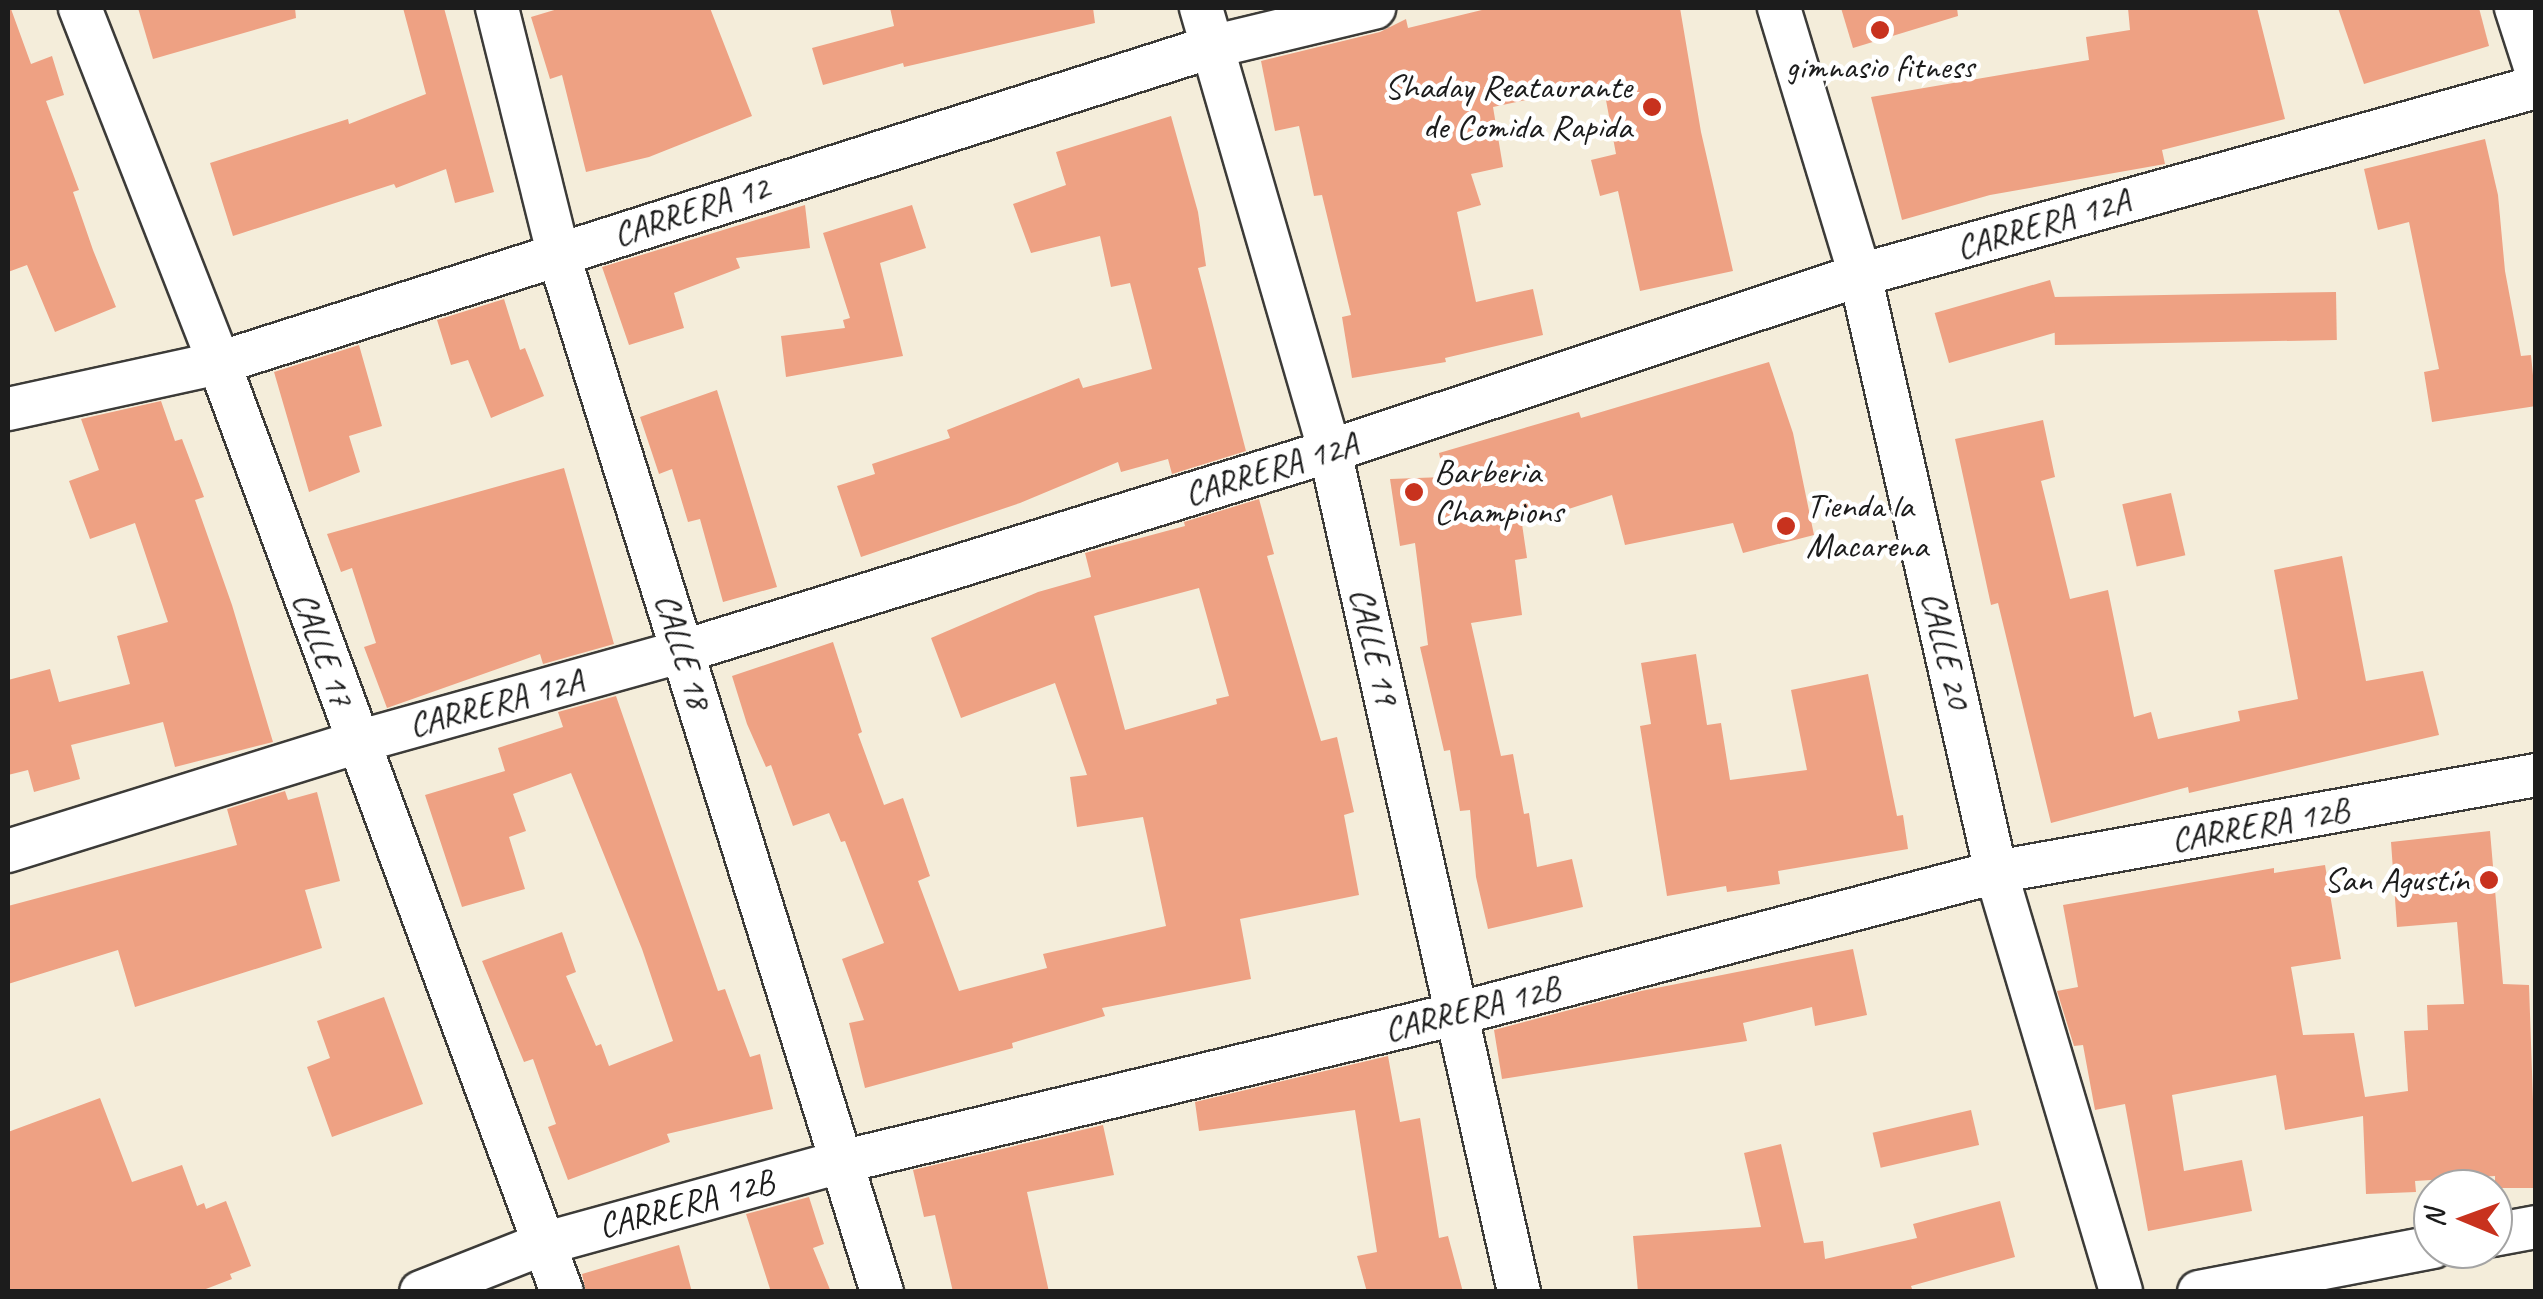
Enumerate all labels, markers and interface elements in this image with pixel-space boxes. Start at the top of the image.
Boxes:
marker: gimnasio fitness [1869,19,1891,41]
place label: gimnasio fitness [1786,46,1974,88]
place label: Shaday Reataurante de Comida Rapida [1386,66,1632,148]
marker: Shaday Reataurante de Comida Rapida [1641,96,1663,118]
street label: CARRERA 12 [608,166,774,256]
street label: CARRERA 12A [1951,179,2135,269]
street label: CARRERA 12A [1179,423,1363,515]
place label: Barberia Champions [1434,451,1563,533]
marker: Barberia Champions [1403,481,1425,503]
place label: Tienda la Macarena [1806,485,1928,567]
marker: Tienda la Macarena [1775,515,1797,537]
street label: CALLE 19 [1340,584,1408,708]
street label: CALLE 17 [283,586,363,712]
street label: CALLE 18 [646,588,720,714]
street label: CALLE 20 [1912,588,1980,712]
street label: CARRERA 12A [404,660,588,746]
street label: CARRERA 12B [2168,789,2352,861]
place label: San Agustín [2324,859,2469,901]
marker: San Agustín [2478,869,2500,891]
street label: CARRERA 12B [1380,967,1564,1051]
street label: CARRERA 12B [594,1160,778,1248]
north arrow [2413,1169,2513,1269]
text: N [2417,1210,2452,1227]

